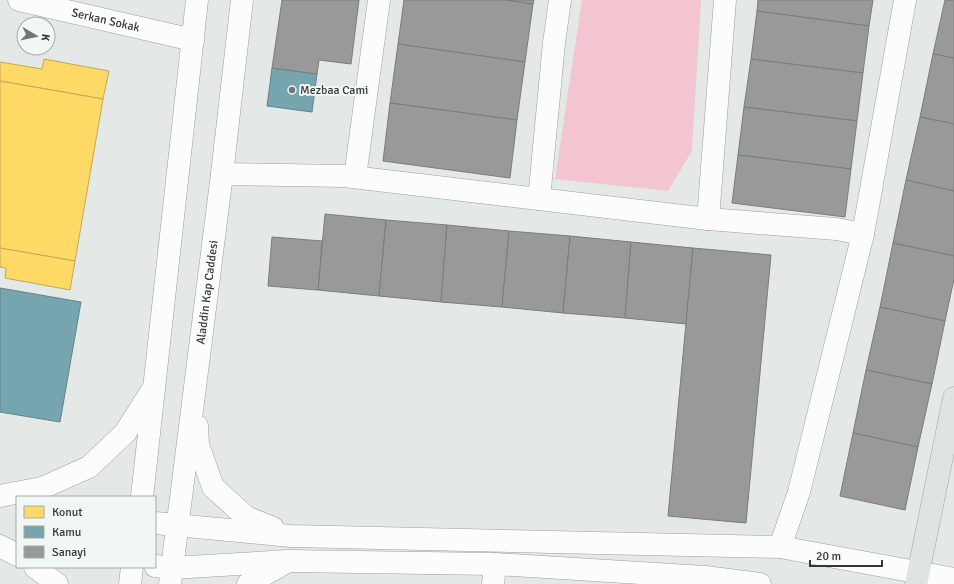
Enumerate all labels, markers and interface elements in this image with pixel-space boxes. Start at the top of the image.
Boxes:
street label: Serkan Sokak [70,5,141,35]
north arrow [16,16,56,56]
text: K [38,33,52,42]
place label: Mezbaa Cami [300,83,368,98]
marker: Mezbaa Cami [287,85,297,95]
street label: Aladdin Kap Caddesi [193,239,221,345]
legend [16,496,156,568]
text: Konut [52,505,83,520]
text: Kamu [52,525,81,540]
scale bar [810,542,882,568]
text: Sanayi [52,545,86,560]
text: 20 m [816,549,841,564]

